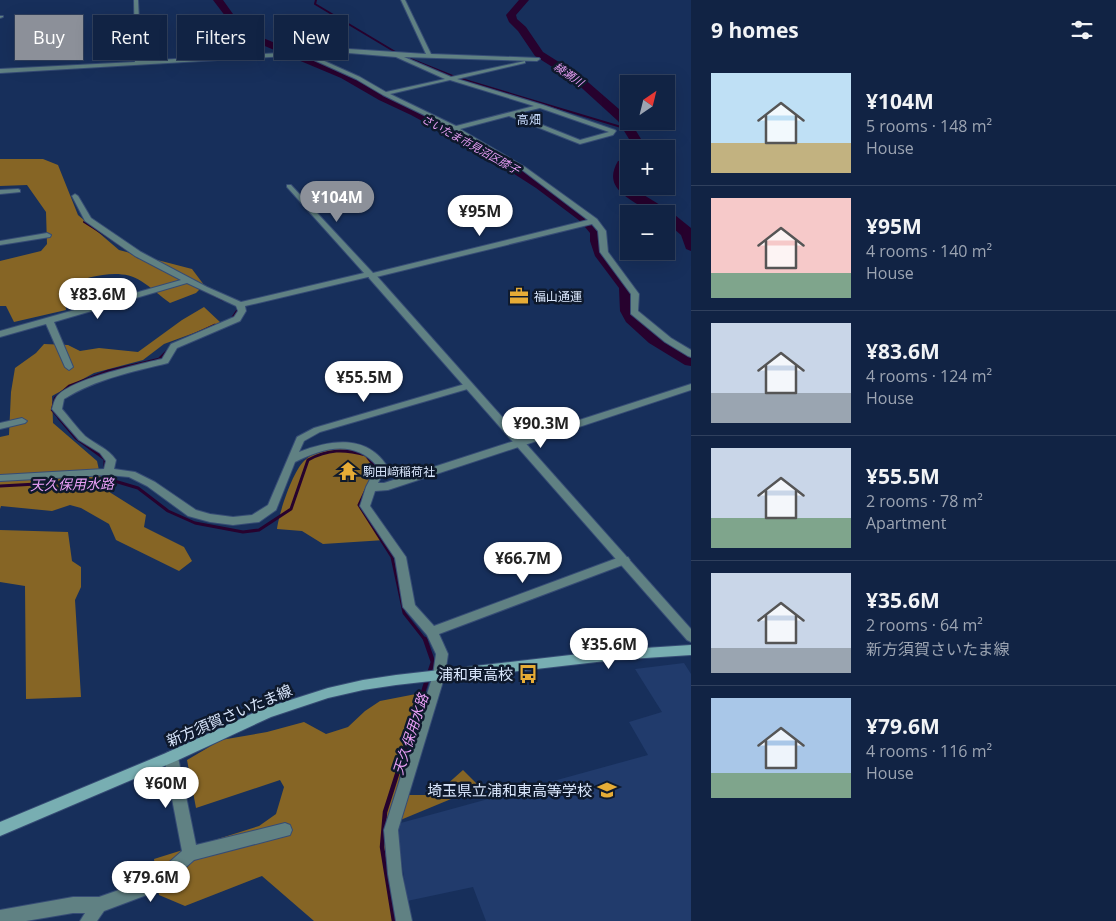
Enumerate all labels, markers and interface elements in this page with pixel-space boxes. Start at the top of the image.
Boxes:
chip: Buy [15,15,83,60]
chip: Rent [93,15,167,60]
chip: Filters [177,15,264,60]
chip: New [274,15,348,60]
text: 9 homes [711,16,799,44]
icon: filters [1068,16,1096,44]
water label: 綾瀬川 [551,58,588,90]
north arrow [620,75,675,130]
map controls [620,75,675,260]
text: ¥104M [866,87,934,115]
icon: home [751,93,811,153]
water label: さいたま市見沼区膝子 [419,111,523,178]
district label: 高畑 [517,111,541,128]
text: 5 rooms · 148 m² [866,115,992,137]
text: House [866,137,914,159]
button: + [620,140,675,195]
pin: ¥104M [302,180,372,223]
text: ¥104M [311,186,363,208]
pin: ¥95M [450,194,510,237]
text: ¥95M [459,200,501,222]
button: − [620,205,675,260]
text: ¥95M [866,212,922,240]
icon: home [751,218,811,278]
text: 4 rooms · 140 m² [866,240,992,262]
text: House [866,262,914,284]
pin: ¥83.6M [57,278,139,320]
text: ¥83.6M [70,283,126,305]
office icon: 福山通運 [508,285,530,307]
place label: 福山通運 [534,288,582,305]
text: ¥83.6M [866,337,940,365]
icon: home [751,343,811,403]
pin: ¥55.5M [323,360,405,403]
text: 4 rooms · 124 m² [866,365,992,387]
text: ¥55.5M [336,366,392,388]
text: House [866,387,914,409]
pin: ¥90.3M [500,406,582,449]
text: ¥90.3M [513,412,569,434]
temple icon: 駒田﨑稲荷社 [337,460,359,482]
text: ¥55.5M [866,462,940,490]
place label: 駒田﨑稲荷社 [363,463,435,480]
icon: home [751,468,811,528]
water label: 天久保用水路 [30,474,115,494]
text: 2 rooms · 78 m² [866,490,983,512]
text: Apartment [866,512,946,534]
pin: ¥66.7M [482,542,564,584]
text: ¥66.7M [495,547,551,569]
text: ¥35.6M [866,586,940,614]
icon: home [751,593,811,653]
text: 2 rooms · 64 m² [866,614,983,636]
pin: ¥35.6M [568,628,650,670]
text: ¥35.6M [581,633,637,655]
text: 新方須賀さいたま線 [866,638,1010,660]
bus stop icon: 浦和東高校 [517,663,539,685]
place label: 浦和東高校 [438,664,513,684]
street label: 新方須賀さいたま線 [163,680,295,750]
water label: 天久保用水路 [388,690,432,777]
text: ¥79.6M [866,712,940,740]
icon: home [751,718,811,778]
text: 4 rooms · 116 m² [866,740,992,762]
text: House [866,762,914,784]
pin: ¥60M [136,766,196,809]
text: ¥60M [145,772,187,794]
school or university icon: 埼玉県立浦和東高等学校 [596,779,618,801]
place label: 埼玉県立浦和東高等学校 [427,780,592,800]
pin: ¥79.6M [110,860,192,903]
text: ¥79.6M [123,866,179,888]

